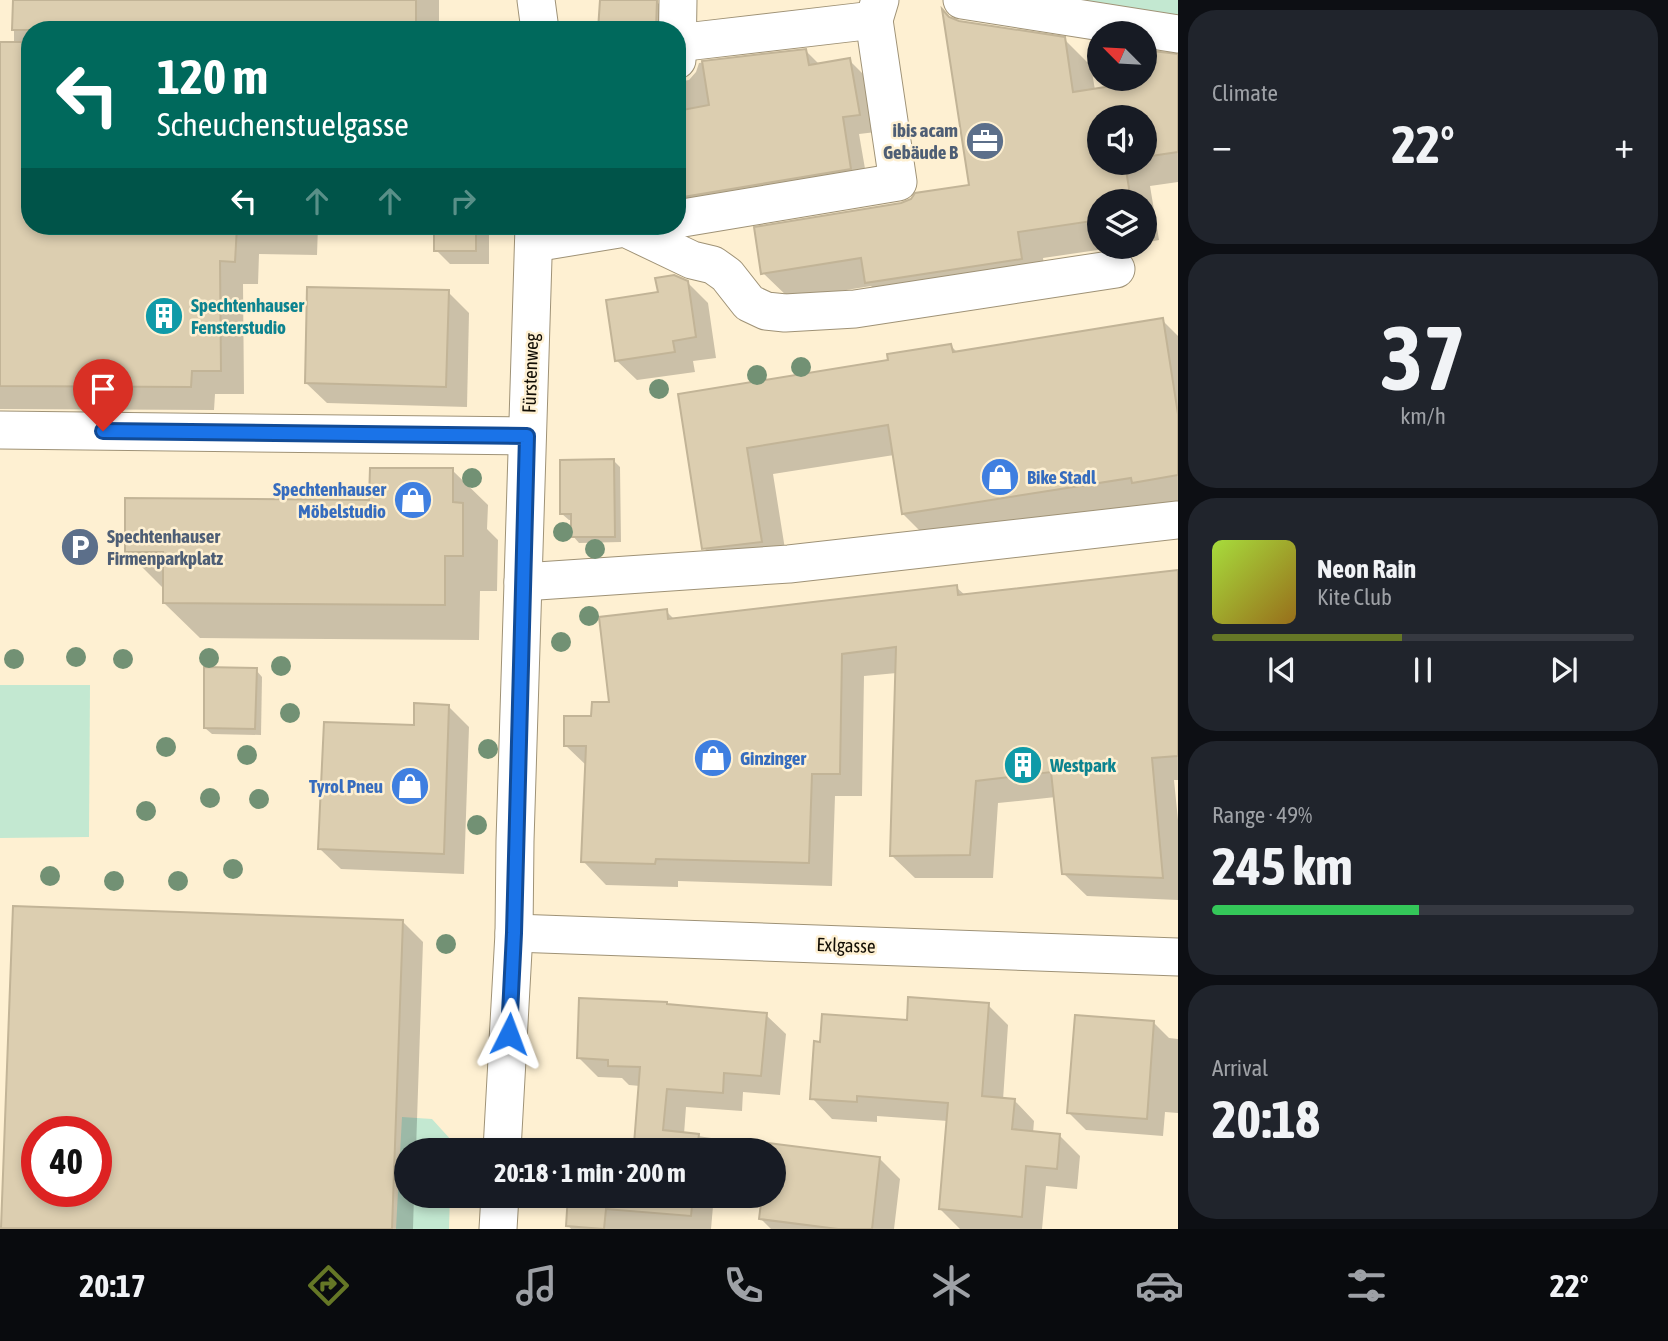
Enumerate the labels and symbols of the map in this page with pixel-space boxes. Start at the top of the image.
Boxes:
north arrow [1087,21,1157,91]
place label: ibis acam Gebäude B [883,119,958,163]
office icon: ibis acam Gebäude B [964,120,1006,162]
place label: Spechtenhauser Fensterstudio [191,294,304,338]
building icon: Spechtenhauser Fensterstudio [143,295,185,337]
street label: Fürstenweg [518,332,542,413]
pin [73,359,133,431]
shop icon: Bike Stadl [979,456,1021,498]
place label: Bike Stadl [1027,466,1097,488]
place label: Spechtenhauser Möbelstudio [273,478,386,522]
shop icon: Spechtenhauser Möbelstudio [392,479,434,521]
place label: Spechtenhauser Firmenparkplatz [107,525,223,569]
parking icon: Spechtenhauser Firmenparkplatz [59,526,101,568]
shop icon: Ginzinger [692,737,734,779]
building icon: Westpark [1002,744,1044,786]
place label: Ginzinger [740,747,806,769]
place label: Westpark [1049,754,1116,776]
shop icon: Tyrol Pneu [389,765,431,807]
place label: Tyrol Pneu [309,775,383,797]
street label: Exlgasse [816,933,876,957]
position arrow [472,997,546,1071]
speed limit sign: 40 [21,1116,112,1207]

